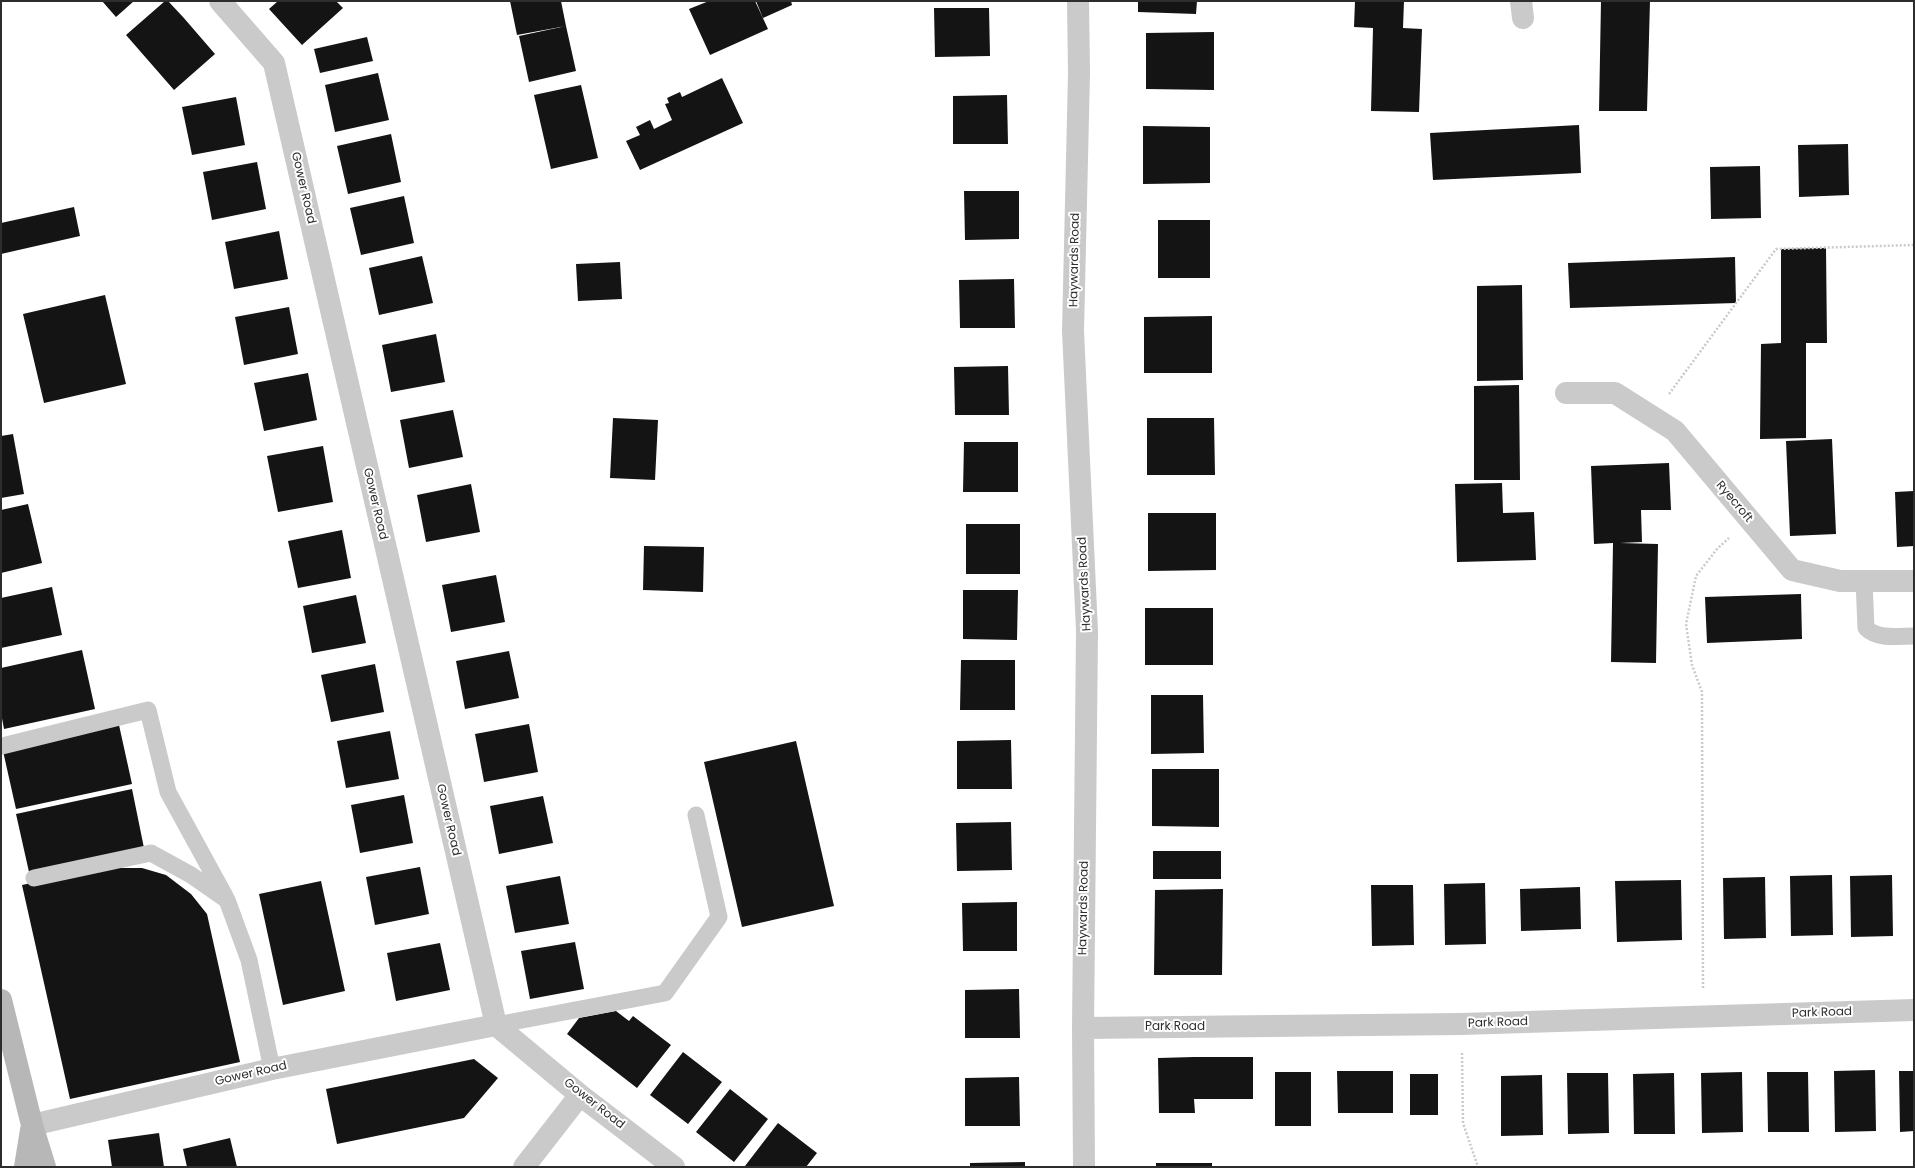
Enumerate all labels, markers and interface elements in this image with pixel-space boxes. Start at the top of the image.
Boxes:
street label: Gower Road [288,151,318,225]
street label: Haywards Road [1067,213,1083,307]
street label: Gower Road [360,467,390,541]
street label: Ryecroft [1713,479,1755,525]
street label: Haywards Road [1075,536,1095,632]
street label: Gower Road [433,783,463,857]
street label: Haywards Road [1076,861,1092,955]
street label: Park Road [1792,1005,1852,1021]
street label: Park Road [1468,1015,1528,1031]
street label: Park Road [1145,1020,1205,1034]
street label: Gower Road [214,1059,288,1089]
street label: Gower Road [561,1076,627,1132]

